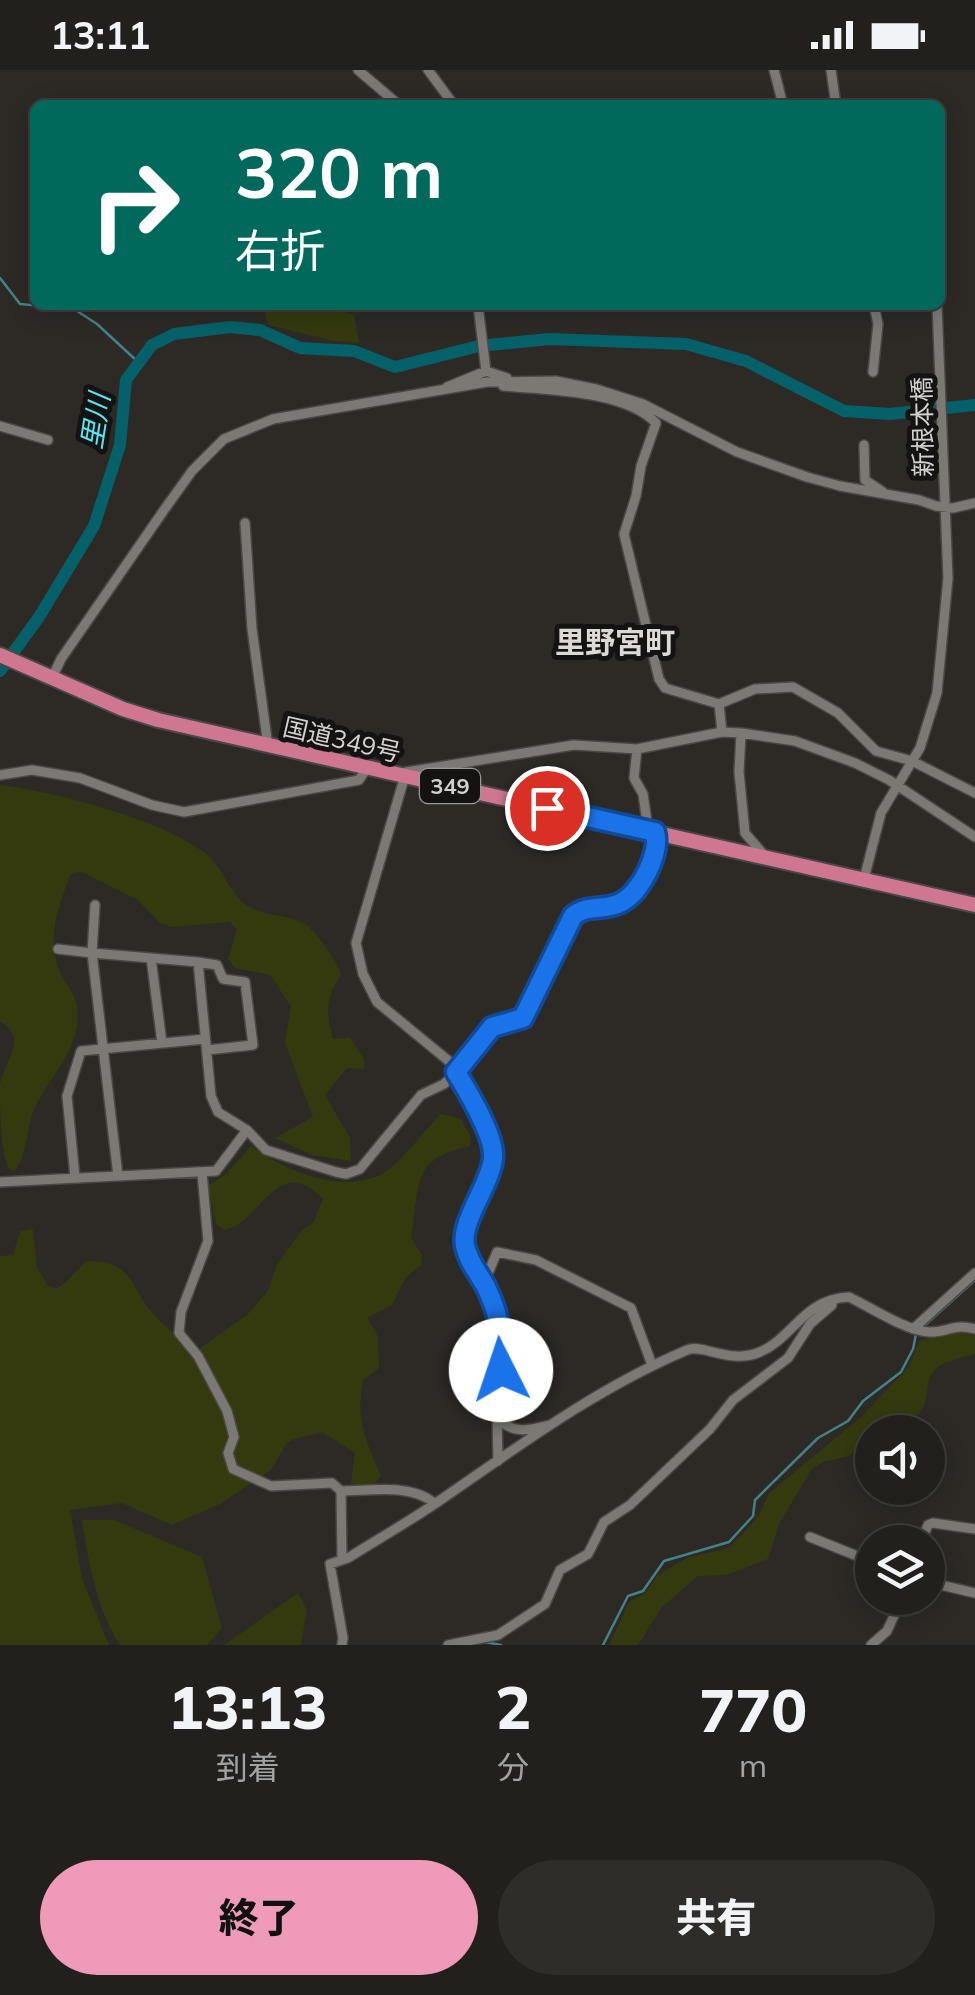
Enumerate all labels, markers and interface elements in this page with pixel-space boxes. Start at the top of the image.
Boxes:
text: 13:11 [50,11,151,59]
text: 320 m [235,128,443,216]
icon: right [70,140,200,270]
text: 右折 [235,222,325,278]
street label: 新根本橋 [906,377,938,477]
water label: 里川 [73,388,117,451]
district label: 里野宮町 [555,623,675,661]
street label: 国道349号 [280,710,404,768]
pin [505,766,590,851]
road number: 349 [420,769,480,803]
icon: arrive [520,781,575,836]
position arrow [449,1318,553,1422]
map controls [855,1415,945,1615]
button: sound [855,1415,945,1505]
button: layers [855,1525,945,1615]
text: 13:13 [168,1669,327,1744]
text: 2 [495,1669,531,1744]
text: 770 [699,1672,807,1747]
text: m [739,1745,767,1785]
text: 到着 [216,1747,280,1787]
text: 分 [497,1747,529,1787]
button: 終了 [40,1860,478,1975]
button: 共有 [498,1860,935,1975]

